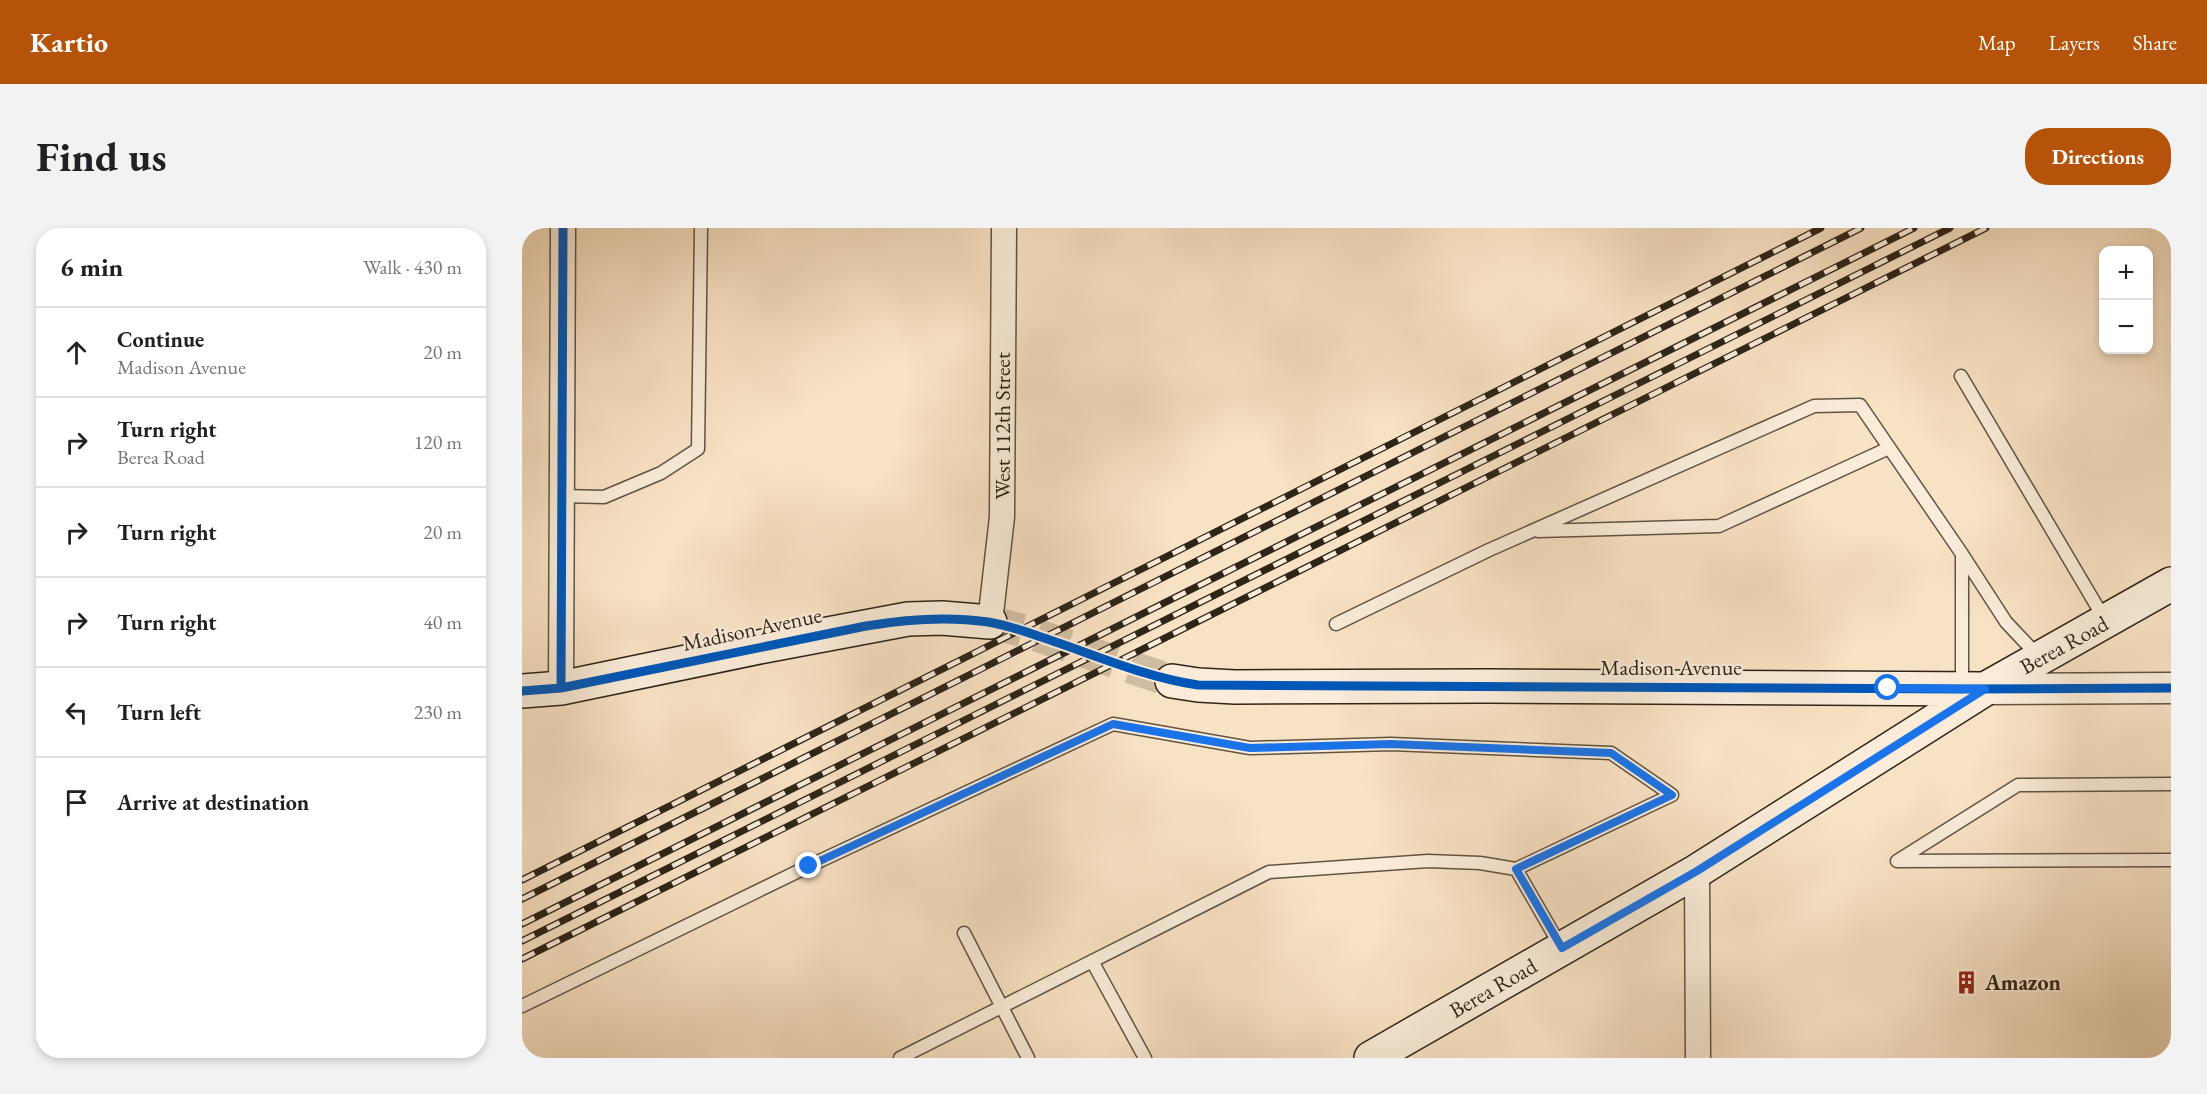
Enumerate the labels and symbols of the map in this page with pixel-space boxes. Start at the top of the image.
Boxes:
street label: West 112th Street [988,352,1017,500]
street label: Madison Avenue [680,600,825,658]
street label: Berea Road [2015,608,2114,681]
street label: Madison Avenue [1600,653,1742,682]
route start [1874,674,1900,700]
route end [795,852,821,878]
street label: Berea Road [1444,951,1543,1025]
place label: Amazon [1984,968,2061,997]
building icon: Amazon [1954,969,1980,995]

